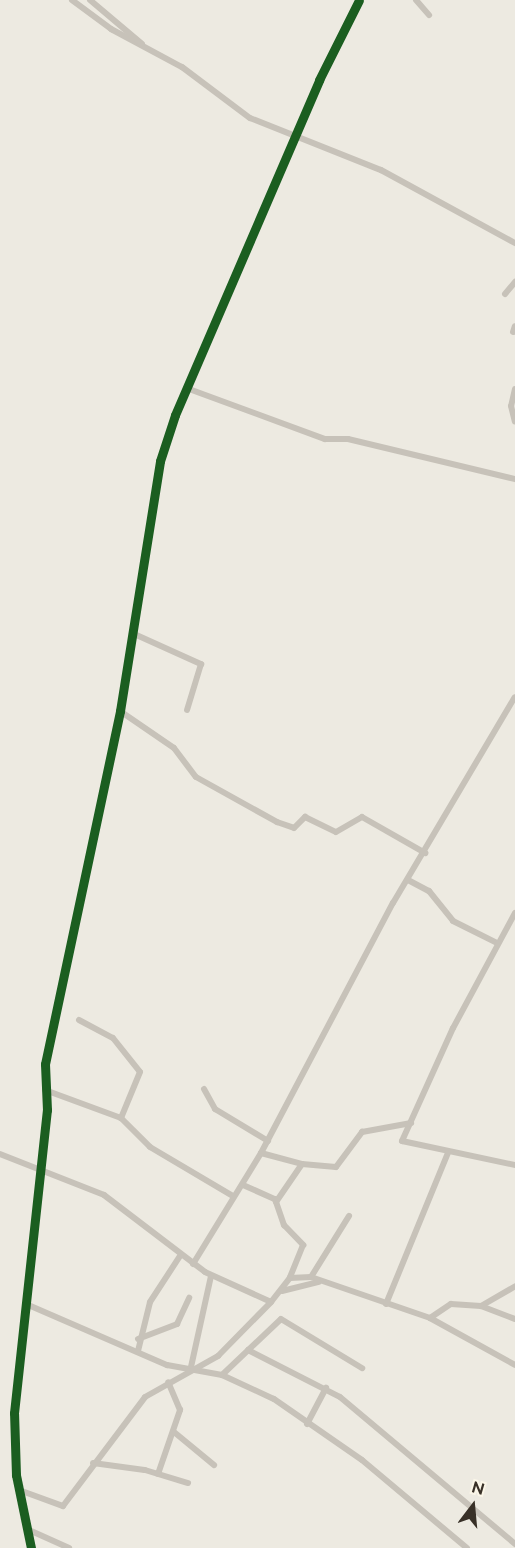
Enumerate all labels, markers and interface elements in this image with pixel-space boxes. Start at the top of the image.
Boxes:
north arrow [443,1476,503,1536]
text: N [470,1477,487,1499]

